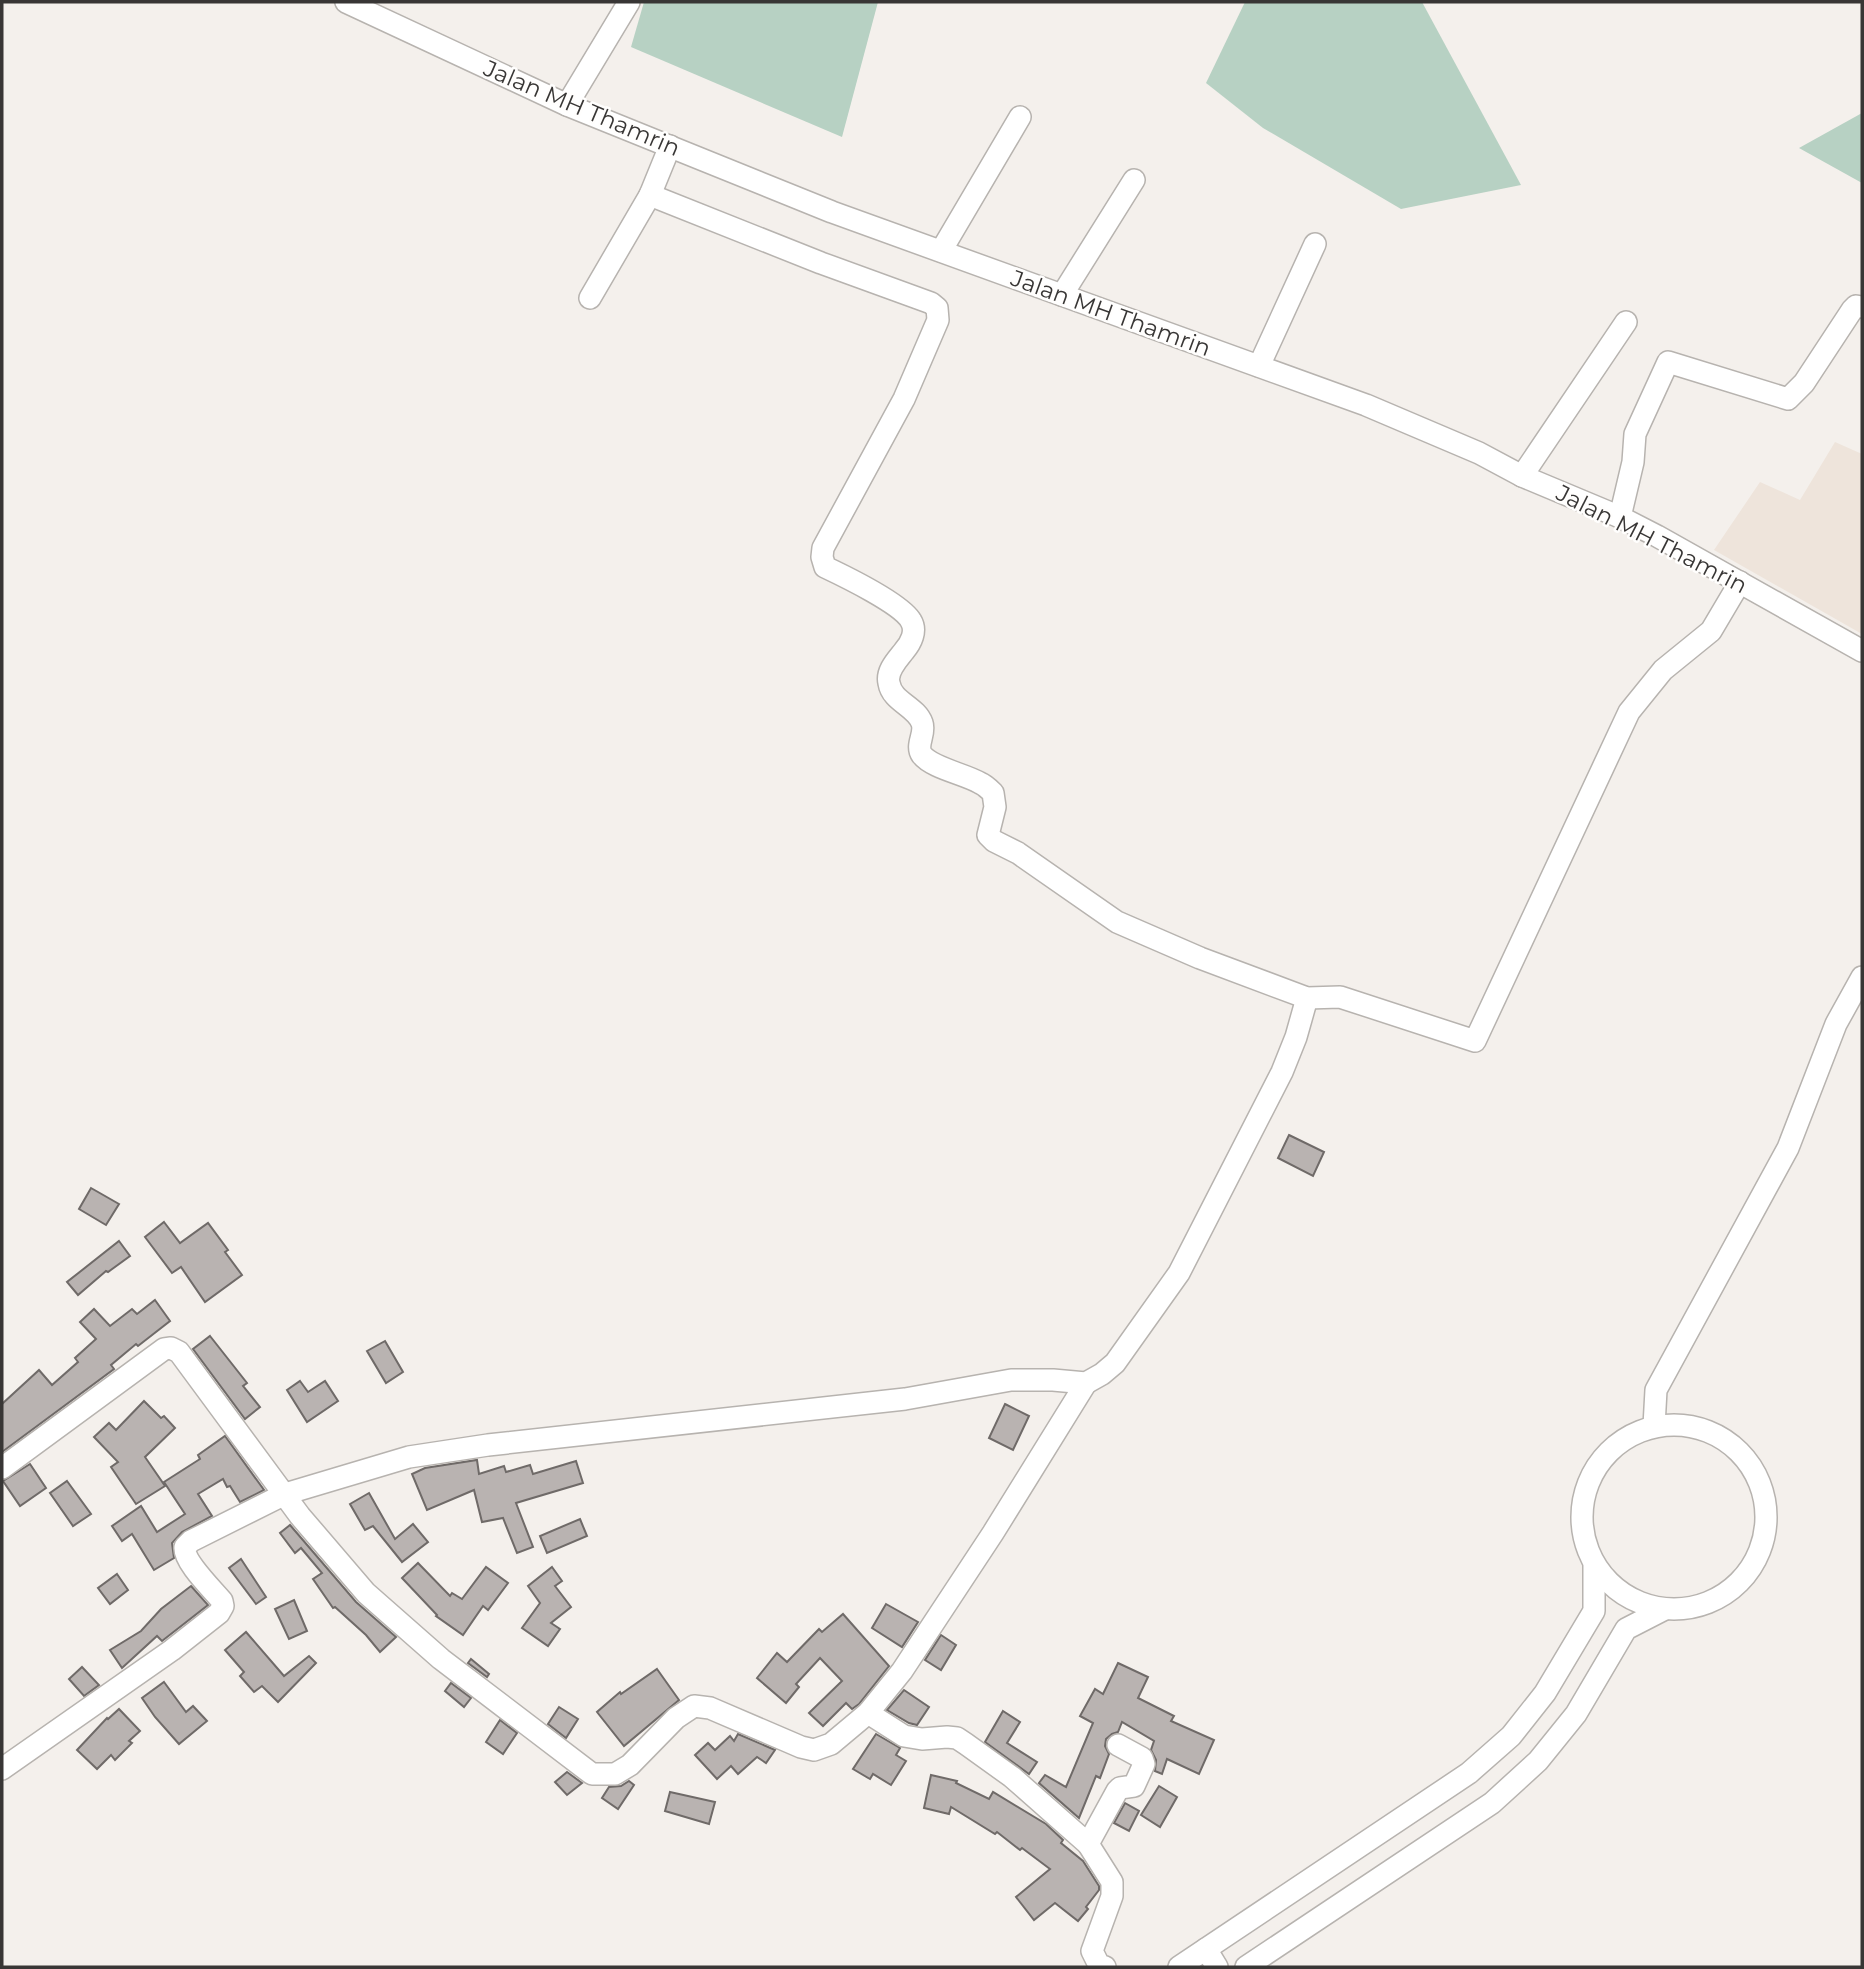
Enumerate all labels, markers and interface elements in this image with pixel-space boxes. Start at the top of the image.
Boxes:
street label: Jalan MH Thamrin [479,54,684,162]
street label: Jalan MH Thamrin [1006,263,1215,362]
street label: Jalan MH Thamrin [1551,478,1752,599]

